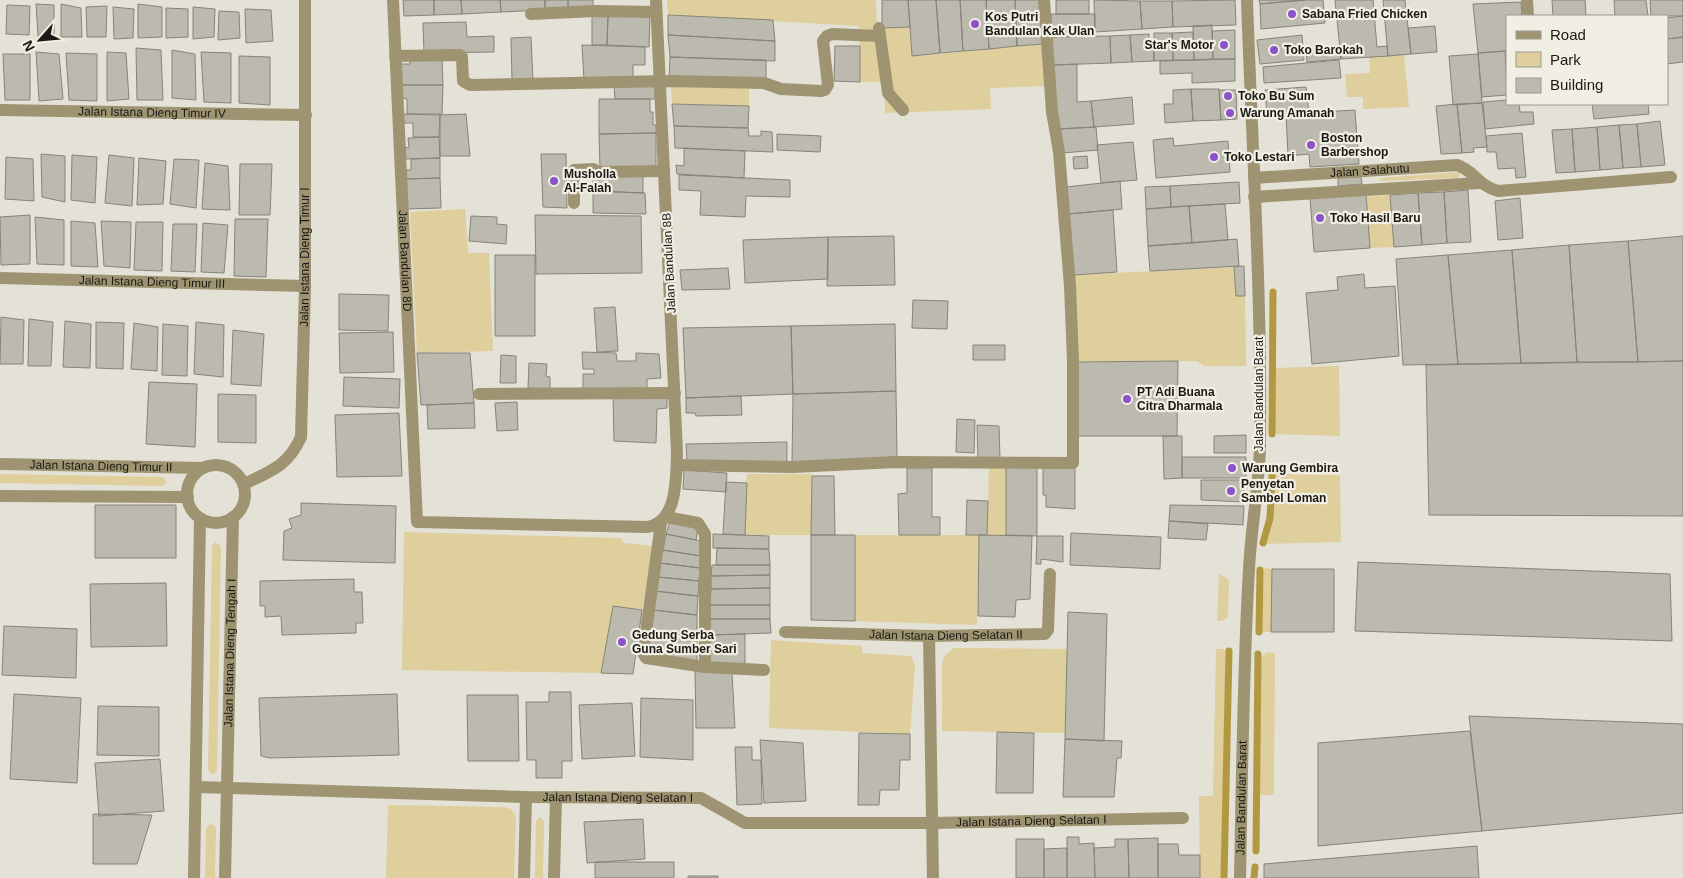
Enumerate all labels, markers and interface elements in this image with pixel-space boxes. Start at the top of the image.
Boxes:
place label: Sabana Fried Chicken [1302,7,1427,21]
marker: Sabana Fried Chicken [1286,8,1298,20]
place label: Kos Putri Bandulan Kak Ulan [985,10,1094,38]
north arrow [15,15,65,65]
legend [1506,15,1668,105]
marker: Kos Putri Bandulan Kak Ulan [969,18,981,30]
text: Road [1550,26,1586,43]
text: N [19,38,38,54]
place label: Star's Motor [1144,38,1214,52]
marker: Star's Motor [1218,39,1230,51]
place label: Toko Barokah [1284,43,1363,57]
marker: Toko Barokah [1268,44,1280,56]
text: Park [1550,51,1581,68]
text: Building [1550,76,1603,93]
place label: Toko Bu Sum [1238,89,1314,103]
marker: Toko Bu Sum [1222,90,1234,102]
street label: Jalan Istana Dieng Timur IV [78,104,226,121]
place label: Warung Amanah [1240,106,1334,120]
marker: Warung Amanah [1224,107,1236,119]
place label: Boston Barbershop [1321,131,1388,159]
marker: Boston Barbershop [1305,139,1317,151]
place label: Toko Lestari [1224,150,1294,164]
marker: Toko Lestari [1208,151,1220,163]
street label: Jalan Salahutu [1330,161,1410,180]
place label: Musholla Al-Falah [564,167,616,195]
marker: Musholla Al-Falah [548,175,560,187]
street label: Jalan Istana Dieng Timur I [297,187,312,327]
street label: Jalan Bandulan 8D [396,210,414,312]
place label: Toko Hasil Baru [1330,211,1420,225]
street label: Jalan Bandulan 8B [659,212,679,314]
marker: Toko Hasil Baru [1314,212,1326,224]
street label: Jalan Istana Dieng Timur III [79,273,225,291]
street label: Jalan Bandulan Barat [1252,336,1266,451]
place label: PT Adi Buana Citra Dharmala [1137,385,1223,413]
marker: PT Adi Buana Citra Dharmala [1121,393,1133,405]
street label: Jalan Istana Dieng Timur II [29,458,173,474]
place label: Warung Gembira [1242,461,1339,475]
marker: Warung Gembira [1226,462,1238,474]
place label: Penyetan Sambel Loman [1241,477,1326,505]
marker: Penyetan Sambel Loman [1225,485,1237,497]
street label: Jalan Istana Dieng Tengah I [221,579,239,728]
street label: Jalan Istana Dieng Selatan II [869,627,1023,643]
place label: Gedung Serba Guna Sumber Sari [632,628,737,656]
marker: Gedung Serba Guna Sumber Sari [616,636,628,648]
street label: Jalan Bandulan Barat [1233,740,1250,856]
street label: Jalan Istana Dieng Selatan I [543,790,693,805]
street label: Jalan Istana Dieng Selatan I [956,813,1107,830]

